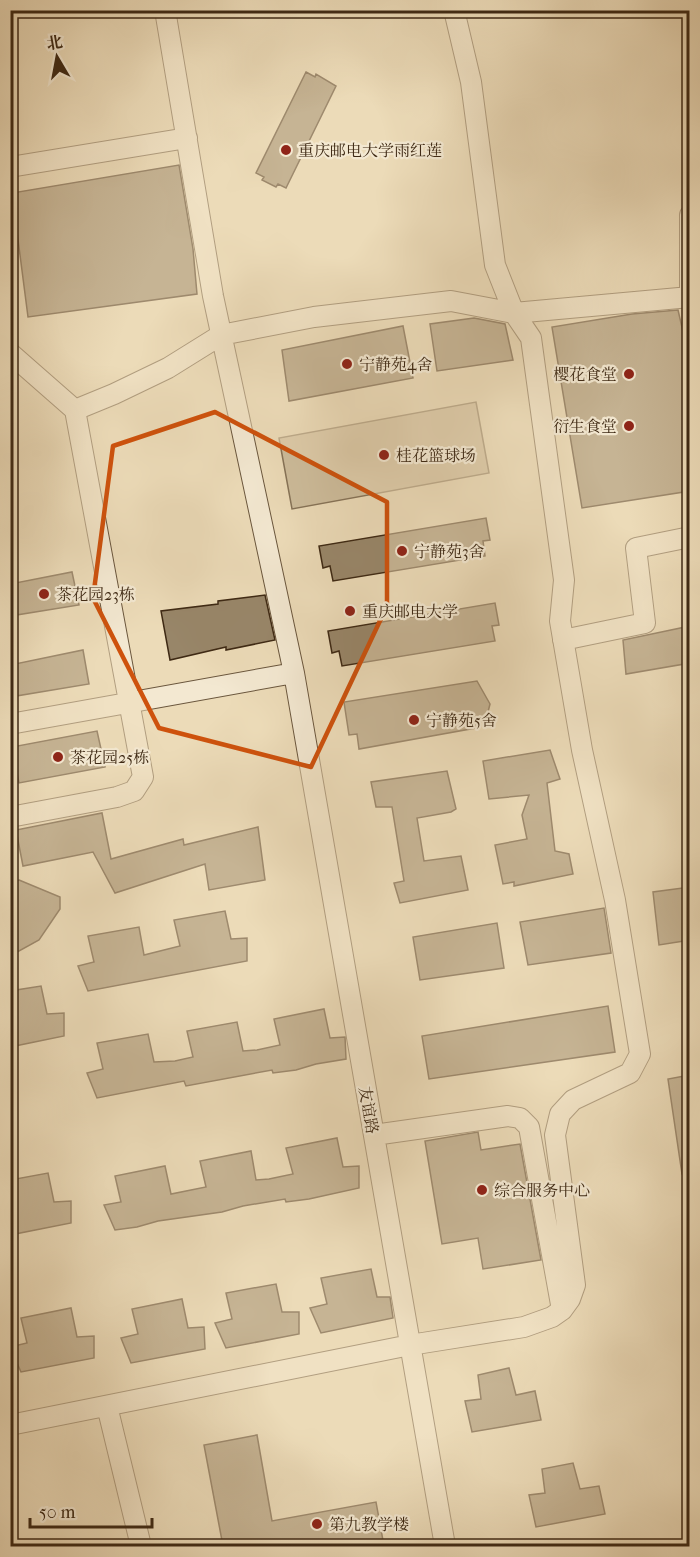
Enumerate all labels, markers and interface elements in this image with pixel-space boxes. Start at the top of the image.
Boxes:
north arrow [27,27,87,87]
text: 北 [45,32,64,53]
place label: 重庆邮电大学雨红莲 [298,141,442,160]
marker: 重庆邮电大学雨红莲 [279,143,293,157]
place label: 宁静苑4舍 [359,355,432,374]
marker: 宁静苑4舍 [340,357,354,371]
place label: 樱花食堂 [553,365,617,384]
marker: 樱花食堂 [622,367,636,381]
place label: 衍生食堂 [553,417,617,436]
marker: 衍生食堂 [622,419,636,433]
place label: 桂花篮球场 [396,446,476,465]
marker: 桂花篮球场 [377,448,391,462]
place label: 宁静苑3舍 [414,542,485,561]
marker: 宁静苑3舍 [395,544,409,558]
place label: 茶花园23栋 [56,585,135,604]
marker: 茶花园23栋 [37,587,51,601]
place label: 重庆邮电大学 [362,602,458,621]
marker: 重庆邮电大学 [343,604,357,618]
place label: 宁静苑5舍 [426,711,497,730]
marker: 宁静苑5舍 [407,713,421,727]
place label: 茶花园25栋 [70,748,149,767]
marker: 茶花园25栋 [51,750,65,764]
street label: 友谊路 [355,1085,382,1135]
place label: 综合服务中心 [494,1181,590,1200]
marker: 综合服务中心 [475,1183,489,1197]
scale bar [30,1491,152,1529]
text: 50 m [39,1502,76,1523]
place label: 第九教学楼 [329,1515,409,1534]
marker: 第九教学楼 [310,1517,324,1531]

